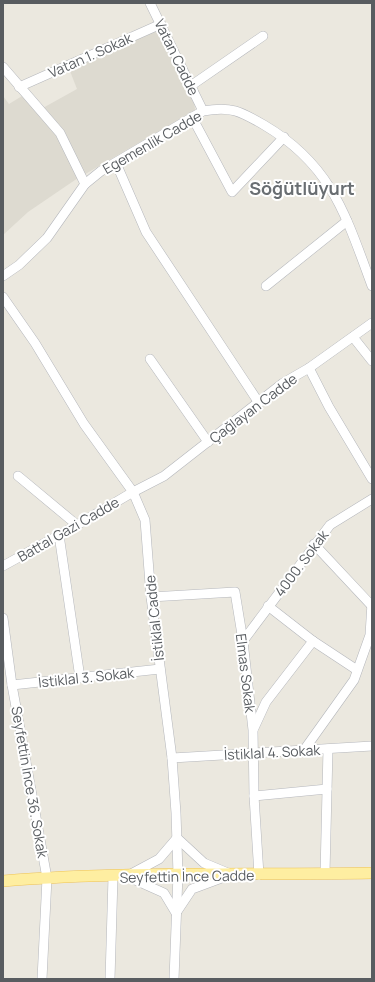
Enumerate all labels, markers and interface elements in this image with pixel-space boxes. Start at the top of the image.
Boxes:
street label: Vatan Cadde [150,16,204,98]
street label: Vatan 1. Sokak [45,28,136,82]
street label: Egemenlik Cadde [99,106,205,178]
district label: Söğütlüyurt [249,176,355,200]
street label: Çağlayan Cadde [205,369,301,447]
street label: Battal Gazi Cadde [14,492,122,566]
street label: 4000. Sokak [270,525,333,600]
street label: İstiklal Cadde [140,574,168,662]
street label: Elmas Sokak [232,632,260,715]
street label: İstiklal 3. Sokak [37,662,136,691]
street label: Seyfettin İnce 36. Sokak [7,705,53,860]
street label: İstiklal 4. Sokak [223,740,322,764]
street label: Seyfettin İnce Cadde [119,865,255,887]

